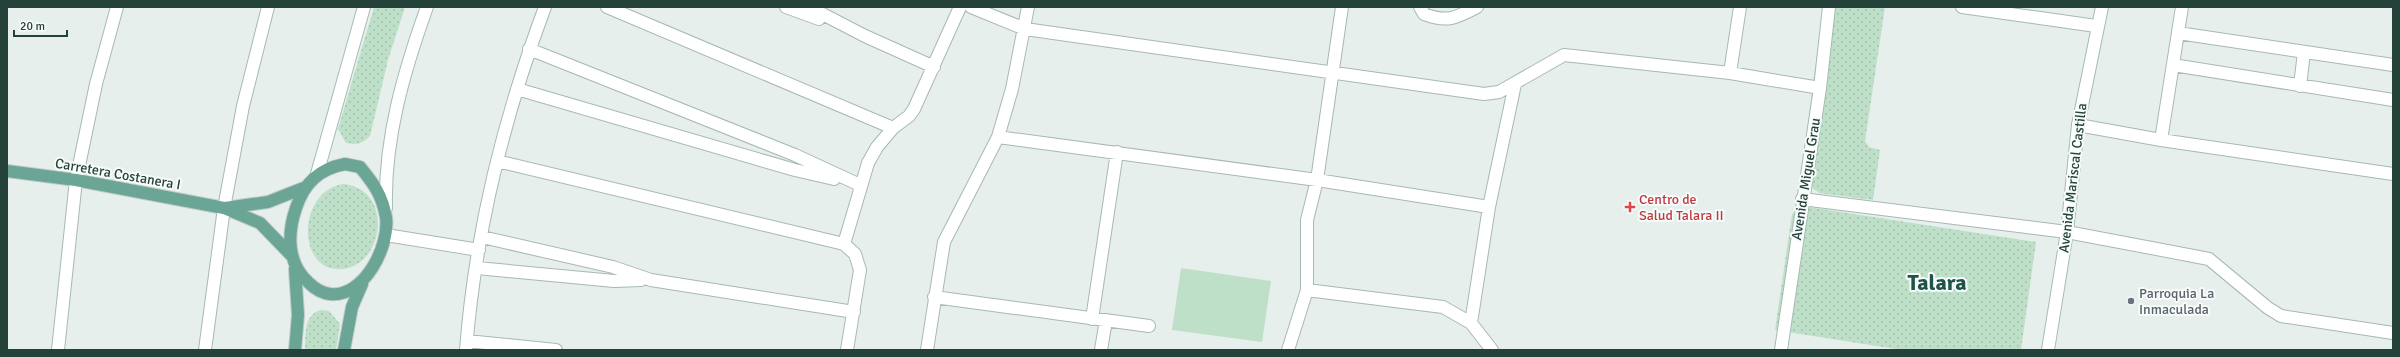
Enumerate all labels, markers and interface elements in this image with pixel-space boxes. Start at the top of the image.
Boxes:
scale bar [14,12,67,38]
text: 20 m [20,19,45,34]
street label: Avenida Mariscal Castilla [2055,102,2091,254]
street label: Avenida Miguel Grau [1788,117,1824,241]
street label: Carretera Costanera I [54,155,182,193]
place label: Centro de Salud Talara II [1639,191,1724,224]
marker: Centro de Salud Talara II [1624,201,1636,213]
district label: Talara [1908,269,1967,296]
place label: Parroquia La Inmaculada [2139,285,2214,318]
marker: Parroquia La Inmaculada [2126,296,2136,306]

